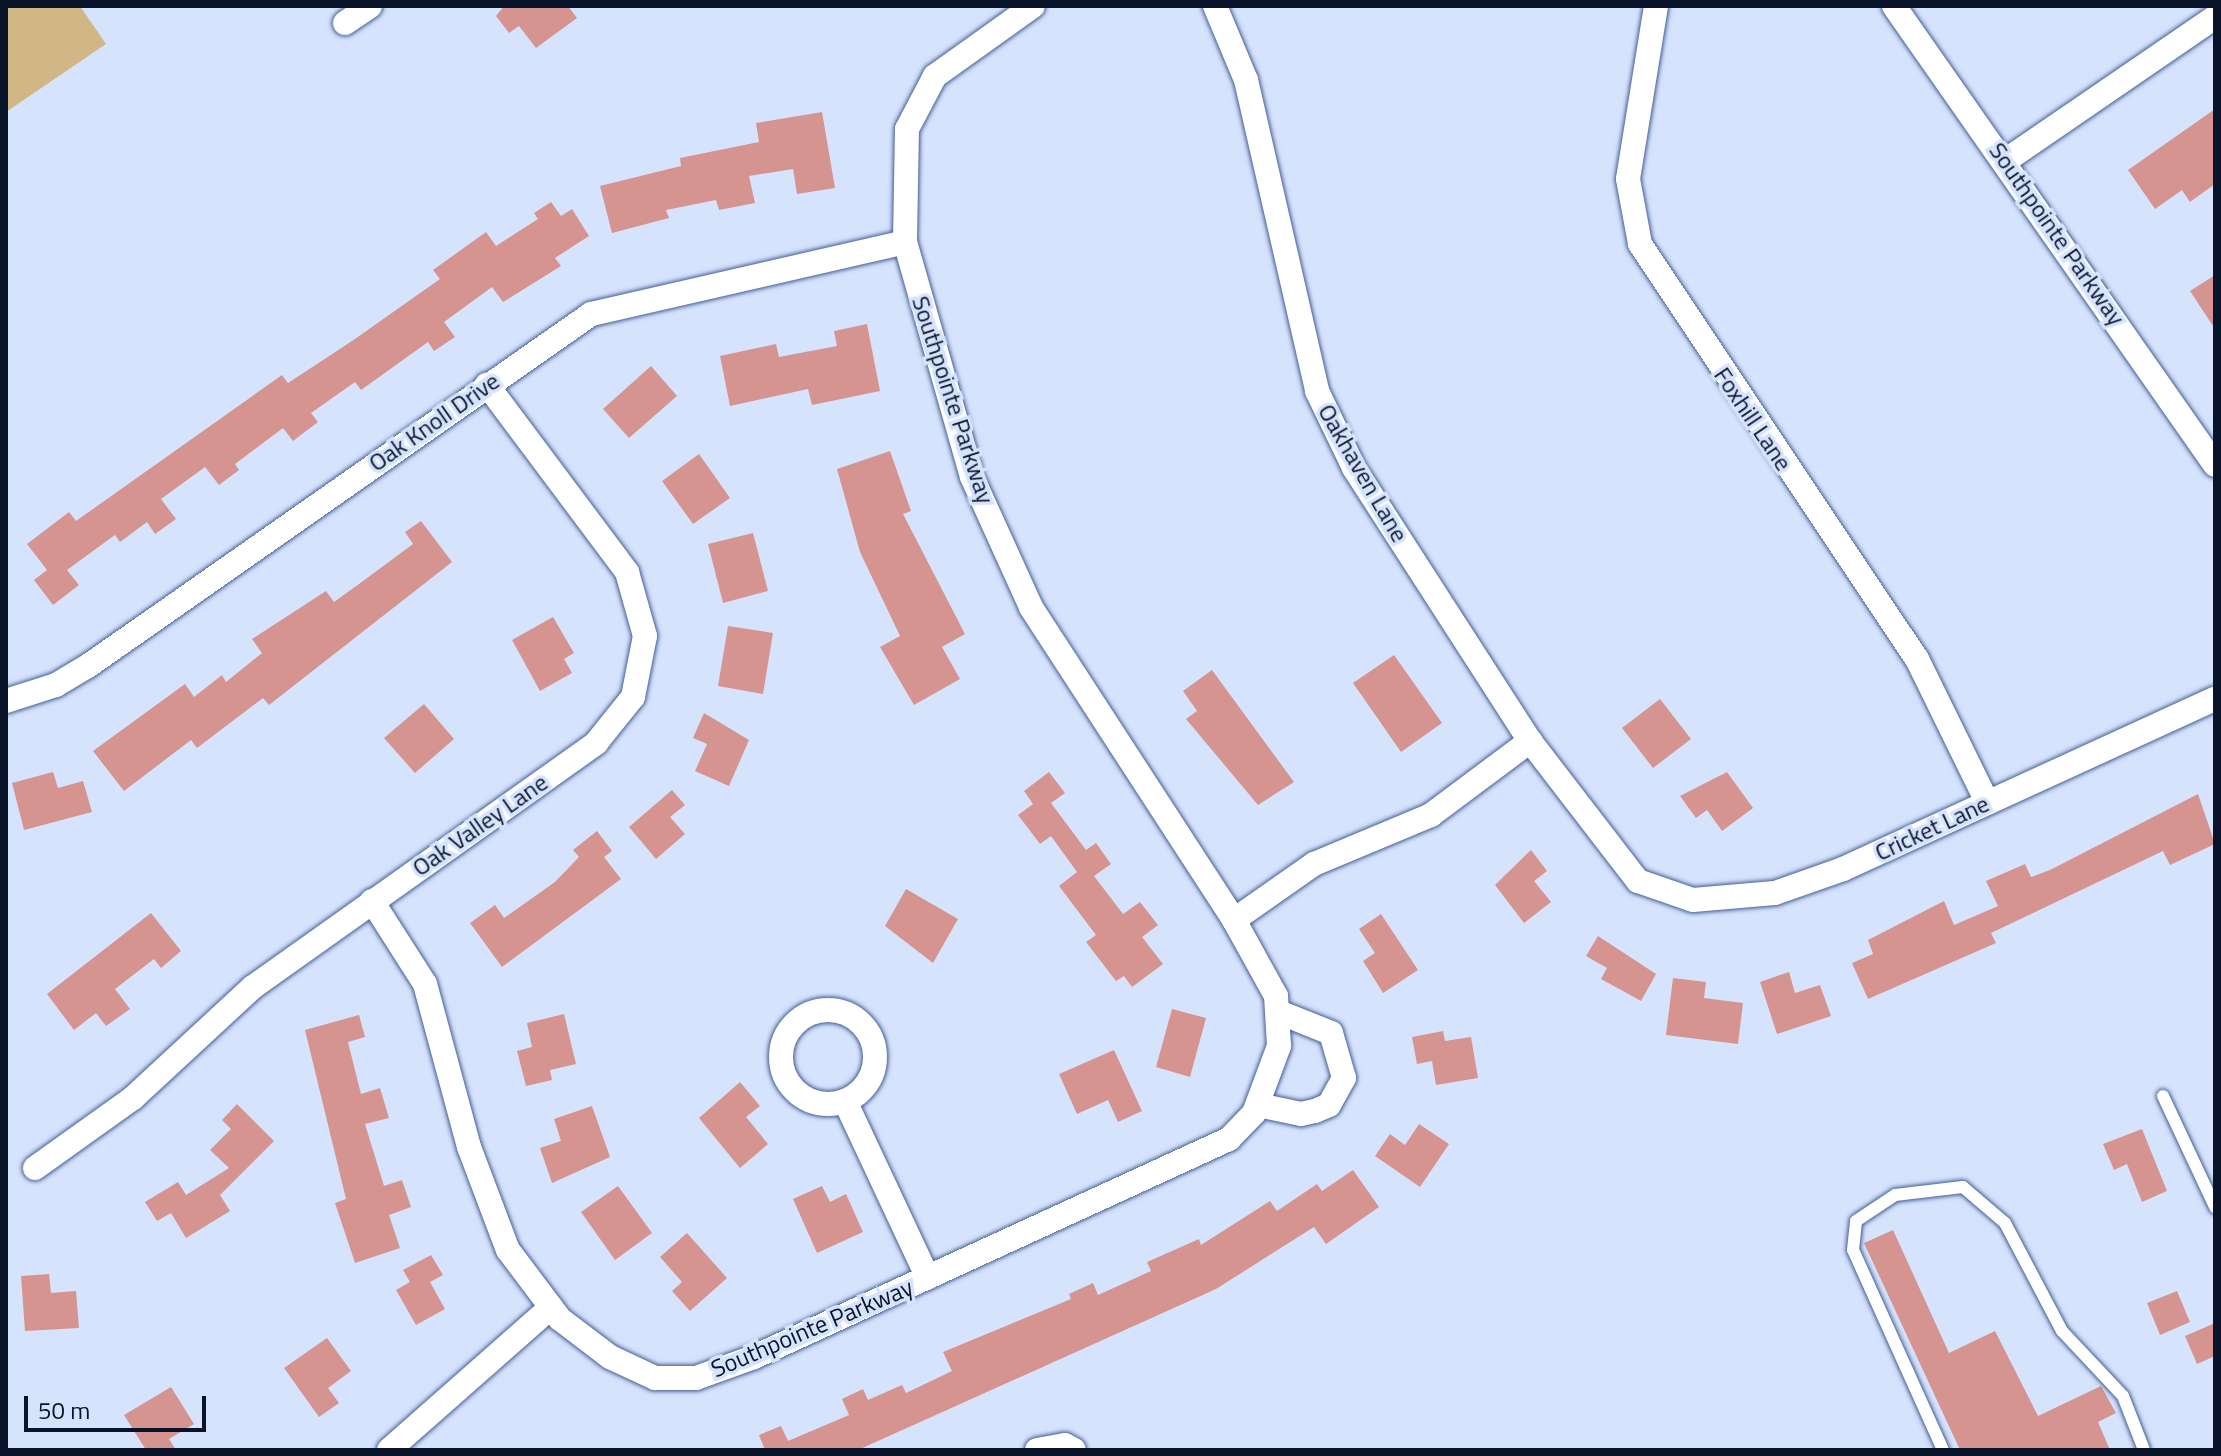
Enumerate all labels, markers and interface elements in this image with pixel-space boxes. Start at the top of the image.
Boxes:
street label: Southpointe Parkway [1983,137,2131,331]
street label: Southpointe Parkway [906,293,1000,507]
street label: Foxhill Lane [1708,362,1798,476]
street label: Oak Knoll Drive [363,366,505,478]
street label: Oakhaven Lane [1312,399,1414,547]
street label: Oak Valley Lane [407,768,553,882]
street label: Cricket Lane [1870,789,1994,867]
street label: Southpointe Parkway [707,1272,917,1384]
scale bar [28,1380,210,1430]
text: 50 m [38,1392,90,1428]

